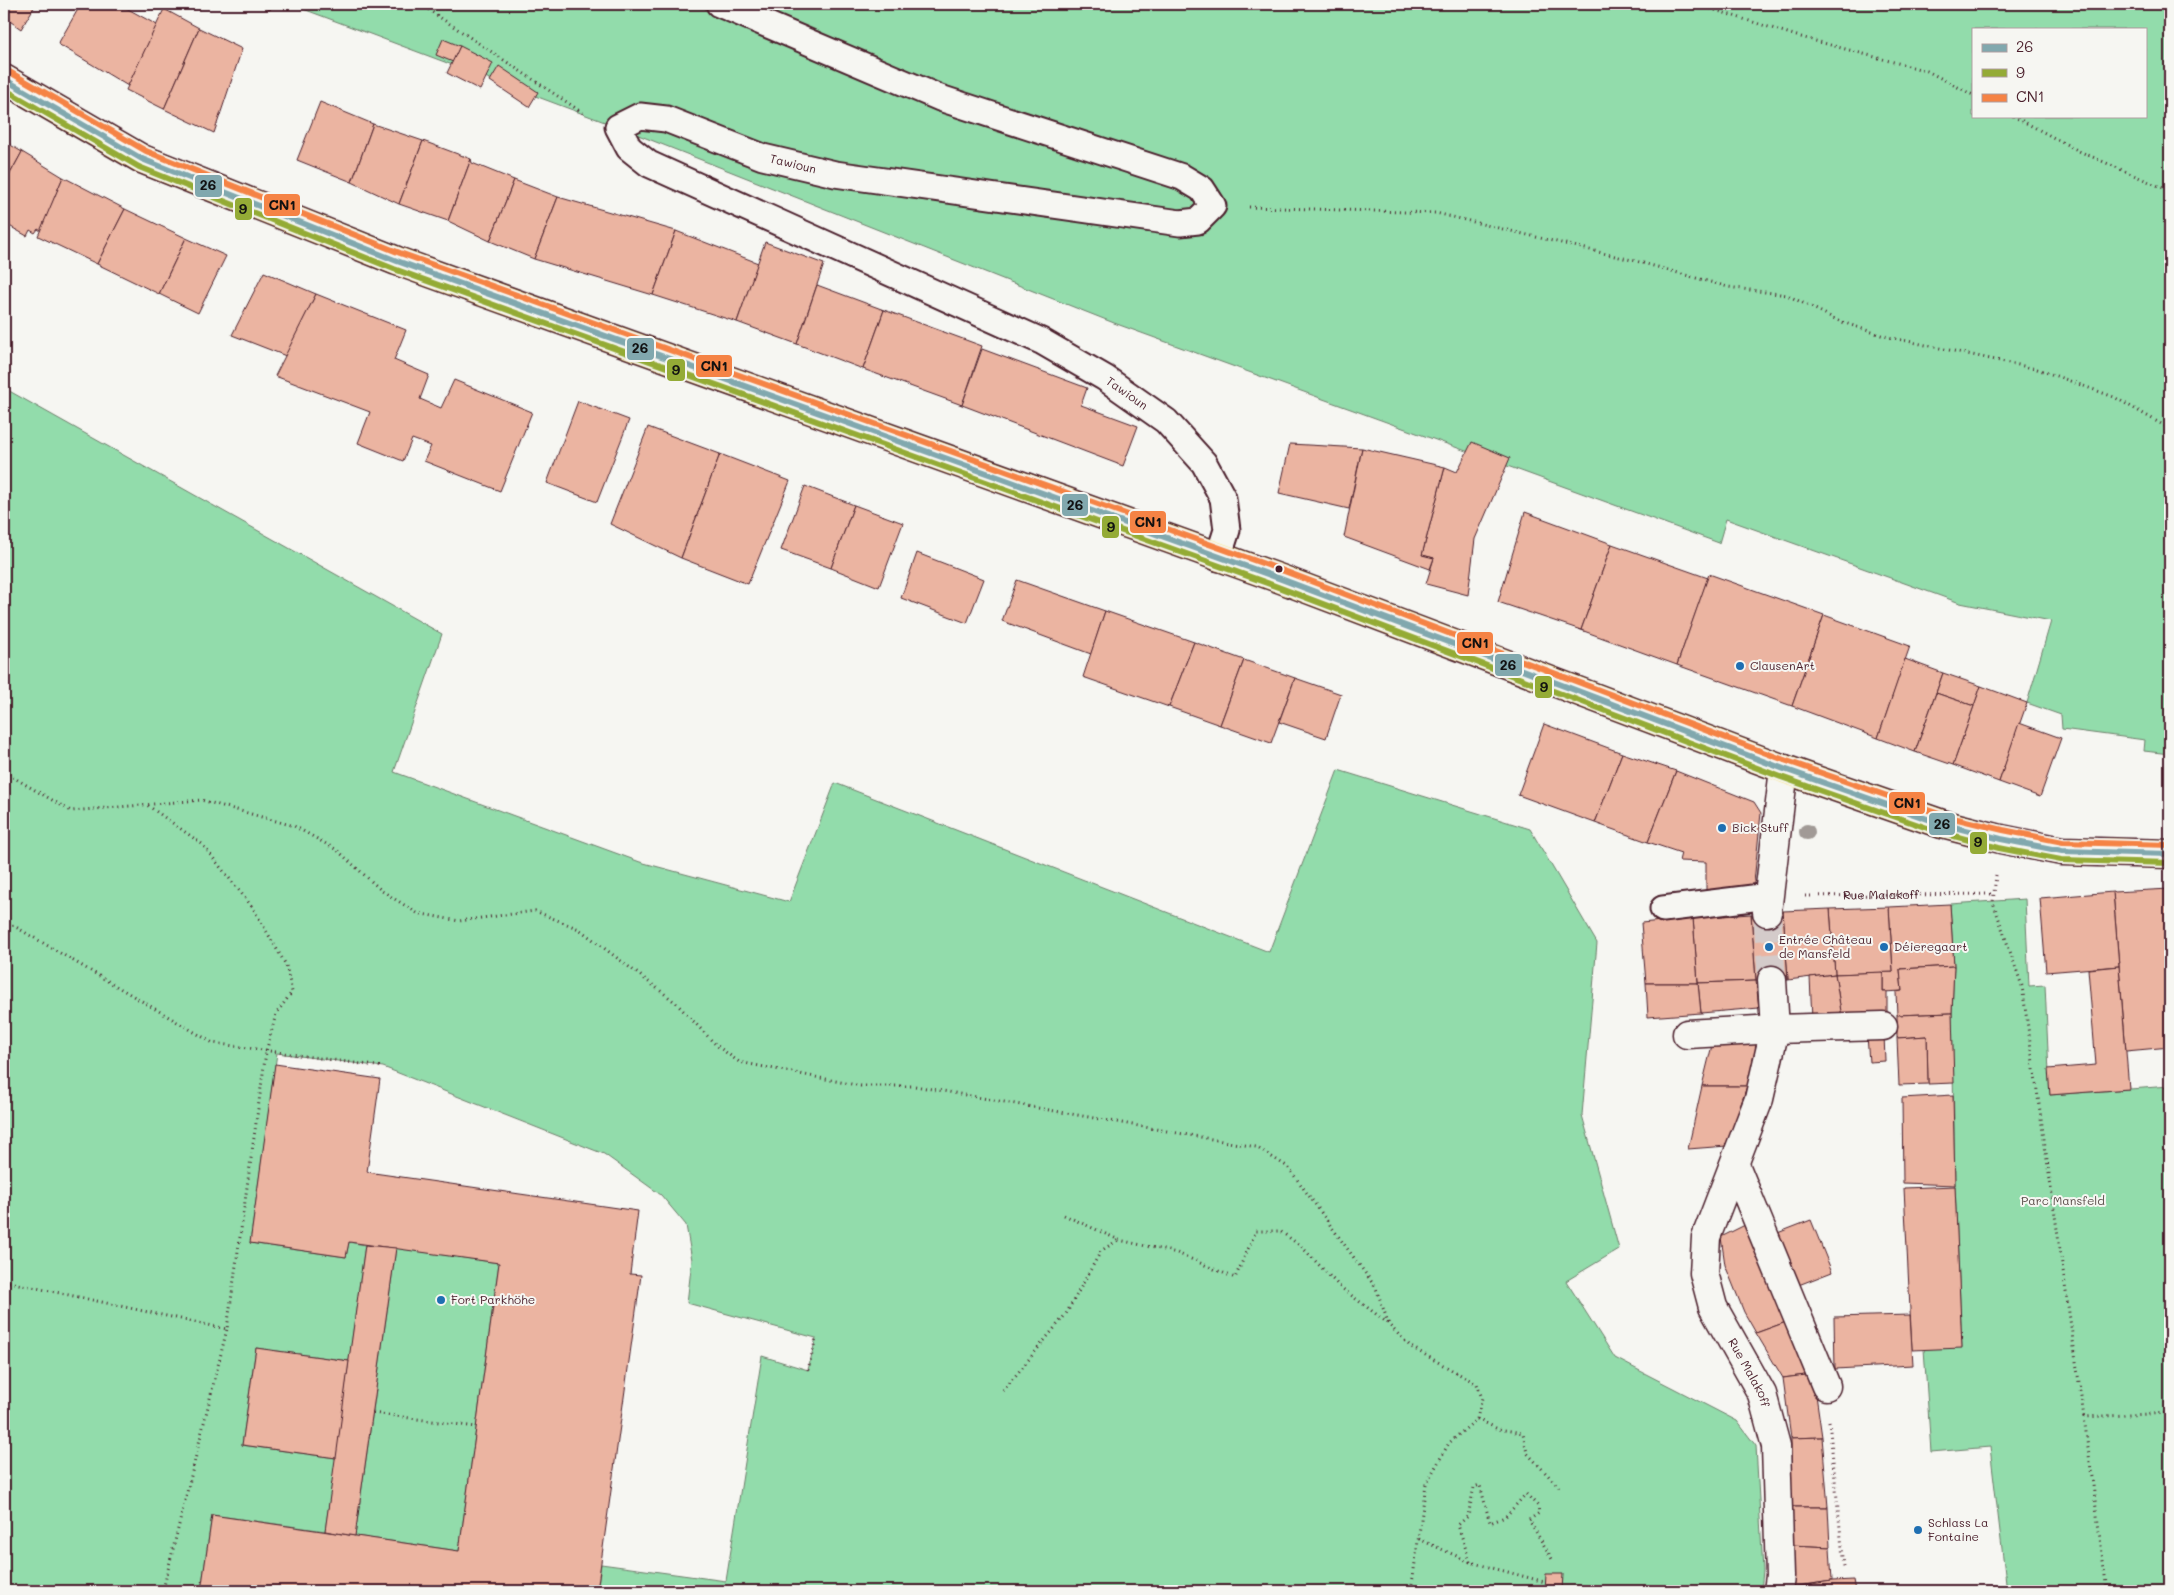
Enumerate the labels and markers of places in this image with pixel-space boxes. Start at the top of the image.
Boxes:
unlabelled marker [1274,564,1284,574]
place label: ClausenArt [1750,657,1815,673]
marker: ClausenArt [1734,660,1746,672]
place label: Bick Stuff [1732,819,1789,835]
marker: Bick Stuff [1716,822,1728,834]
place label: Entrée Château de Mansfeld [1779,931,1872,961]
place label: Déieregaart [1894,938,1967,954]
marker: Entrée Château de Mansfeld [1763,941,1775,953]
marker: Déieregaart [1878,941,1890,953]
place label: Fort Parkhöhe [451,1291,535,1307]
marker: Fort Parkhöhe [435,1294,447,1306]
place label: Schlass La Fontaine [1928,1514,1988,1544]
marker: Schlass La Fontaine [1912,1524,1924,1536]

